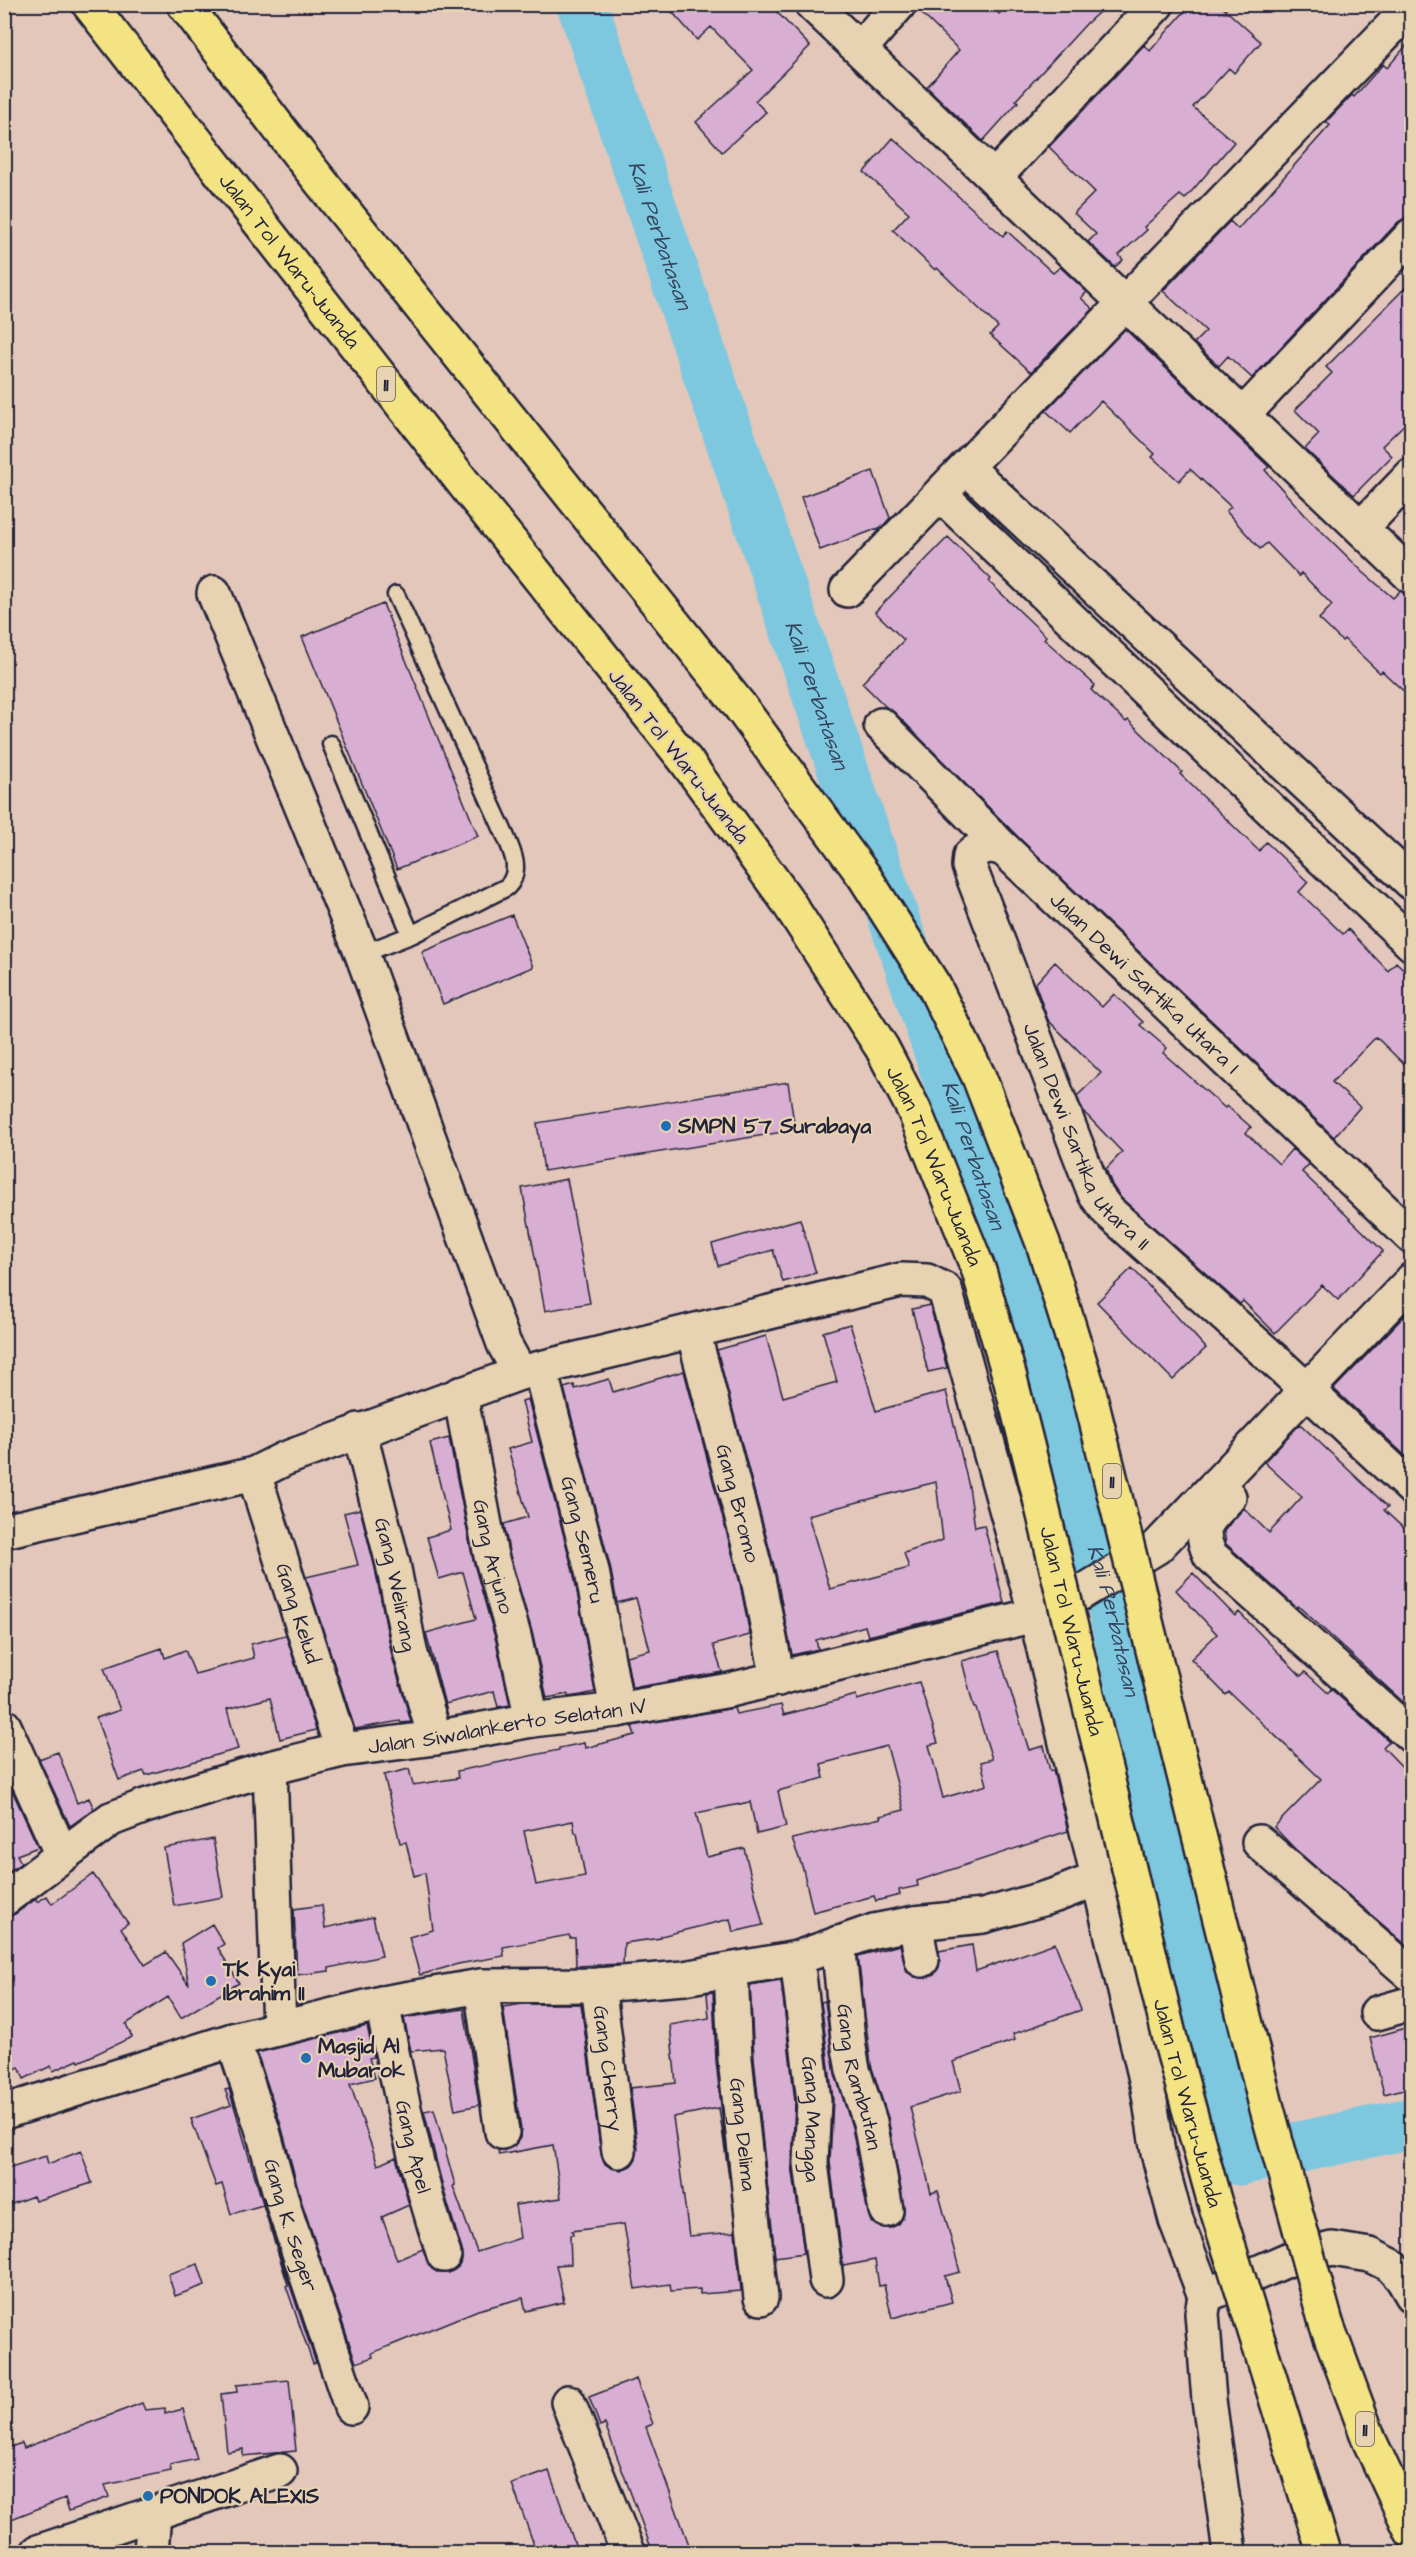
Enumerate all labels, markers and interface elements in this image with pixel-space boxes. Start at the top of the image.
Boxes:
water label: Kali Perbatasan [620,157,700,316]
street label: Jalan Tol Waru–Juanda [212,167,367,355]
road number: 11 [377,367,395,401]
water label: Kali Perbatasan [776,617,856,776]
street label: Jalan Tol Waru–Juanda [601,663,756,850]
street label: Jalan Dewi Sartika Utara I [1043,886,1246,1081]
street label: Jalan Dewi Sartika Utara II [1016,1019,1156,1257]
street label: Jalan Tol Waru–Juanda [879,1061,990,1271]
water label: Kali Perbatasan [933,1077,1013,1236]
place label: SMPN 57 Surabaya [677,1112,871,1144]
marker: SMPN 57 Surabaya [659,1119,673,1133]
street label: Gang Bromo [708,1441,767,1566]
road number: 11 [1103,1464,1121,1498]
street label: Gang Semeru [553,1473,612,1606]
street label: Gang Arjuno [465,1497,521,1617]
street label: Gang Welirang [367,1515,424,1655]
street label: Jalan Tol Waru–Juanda [1032,1523,1111,1739]
water label: Kali Perbatasan [1079,1541,1147,1701]
street label: Gang Kelud [268,1559,328,1667]
street label: Jalan Siwalankerto Selatan IV [366,1691,649,1762]
place label: TK Kyai Ibrahim II [222,1955,305,2008]
marker: TK Kyai Ibrahim II [204,1974,218,1988]
street label: Jalan Tol Waru–Juanda [1146,1996,1230,2212]
street label: Gang Rambutan [829,2003,889,2152]
street label: Gang Cherry [586,2004,630,2134]
place label: Masjid Al Mubarok [318,2032,405,2085]
marker: Masjid Al Mubarok [299,2051,313,2065]
street label: Gang Mangga [794,2055,828,2184]
street label: Gang Delima [722,2077,763,2193]
street label: Gang Apel [388,2097,438,2197]
street label: Gang K. Seger [256,2156,325,2296]
road number: 11 [1356,2412,1374,2446]
place label: PONDOK ALEXIS [160,2482,320,2511]
marker: PONDOK ALEXIS [141,2489,155,2503]

